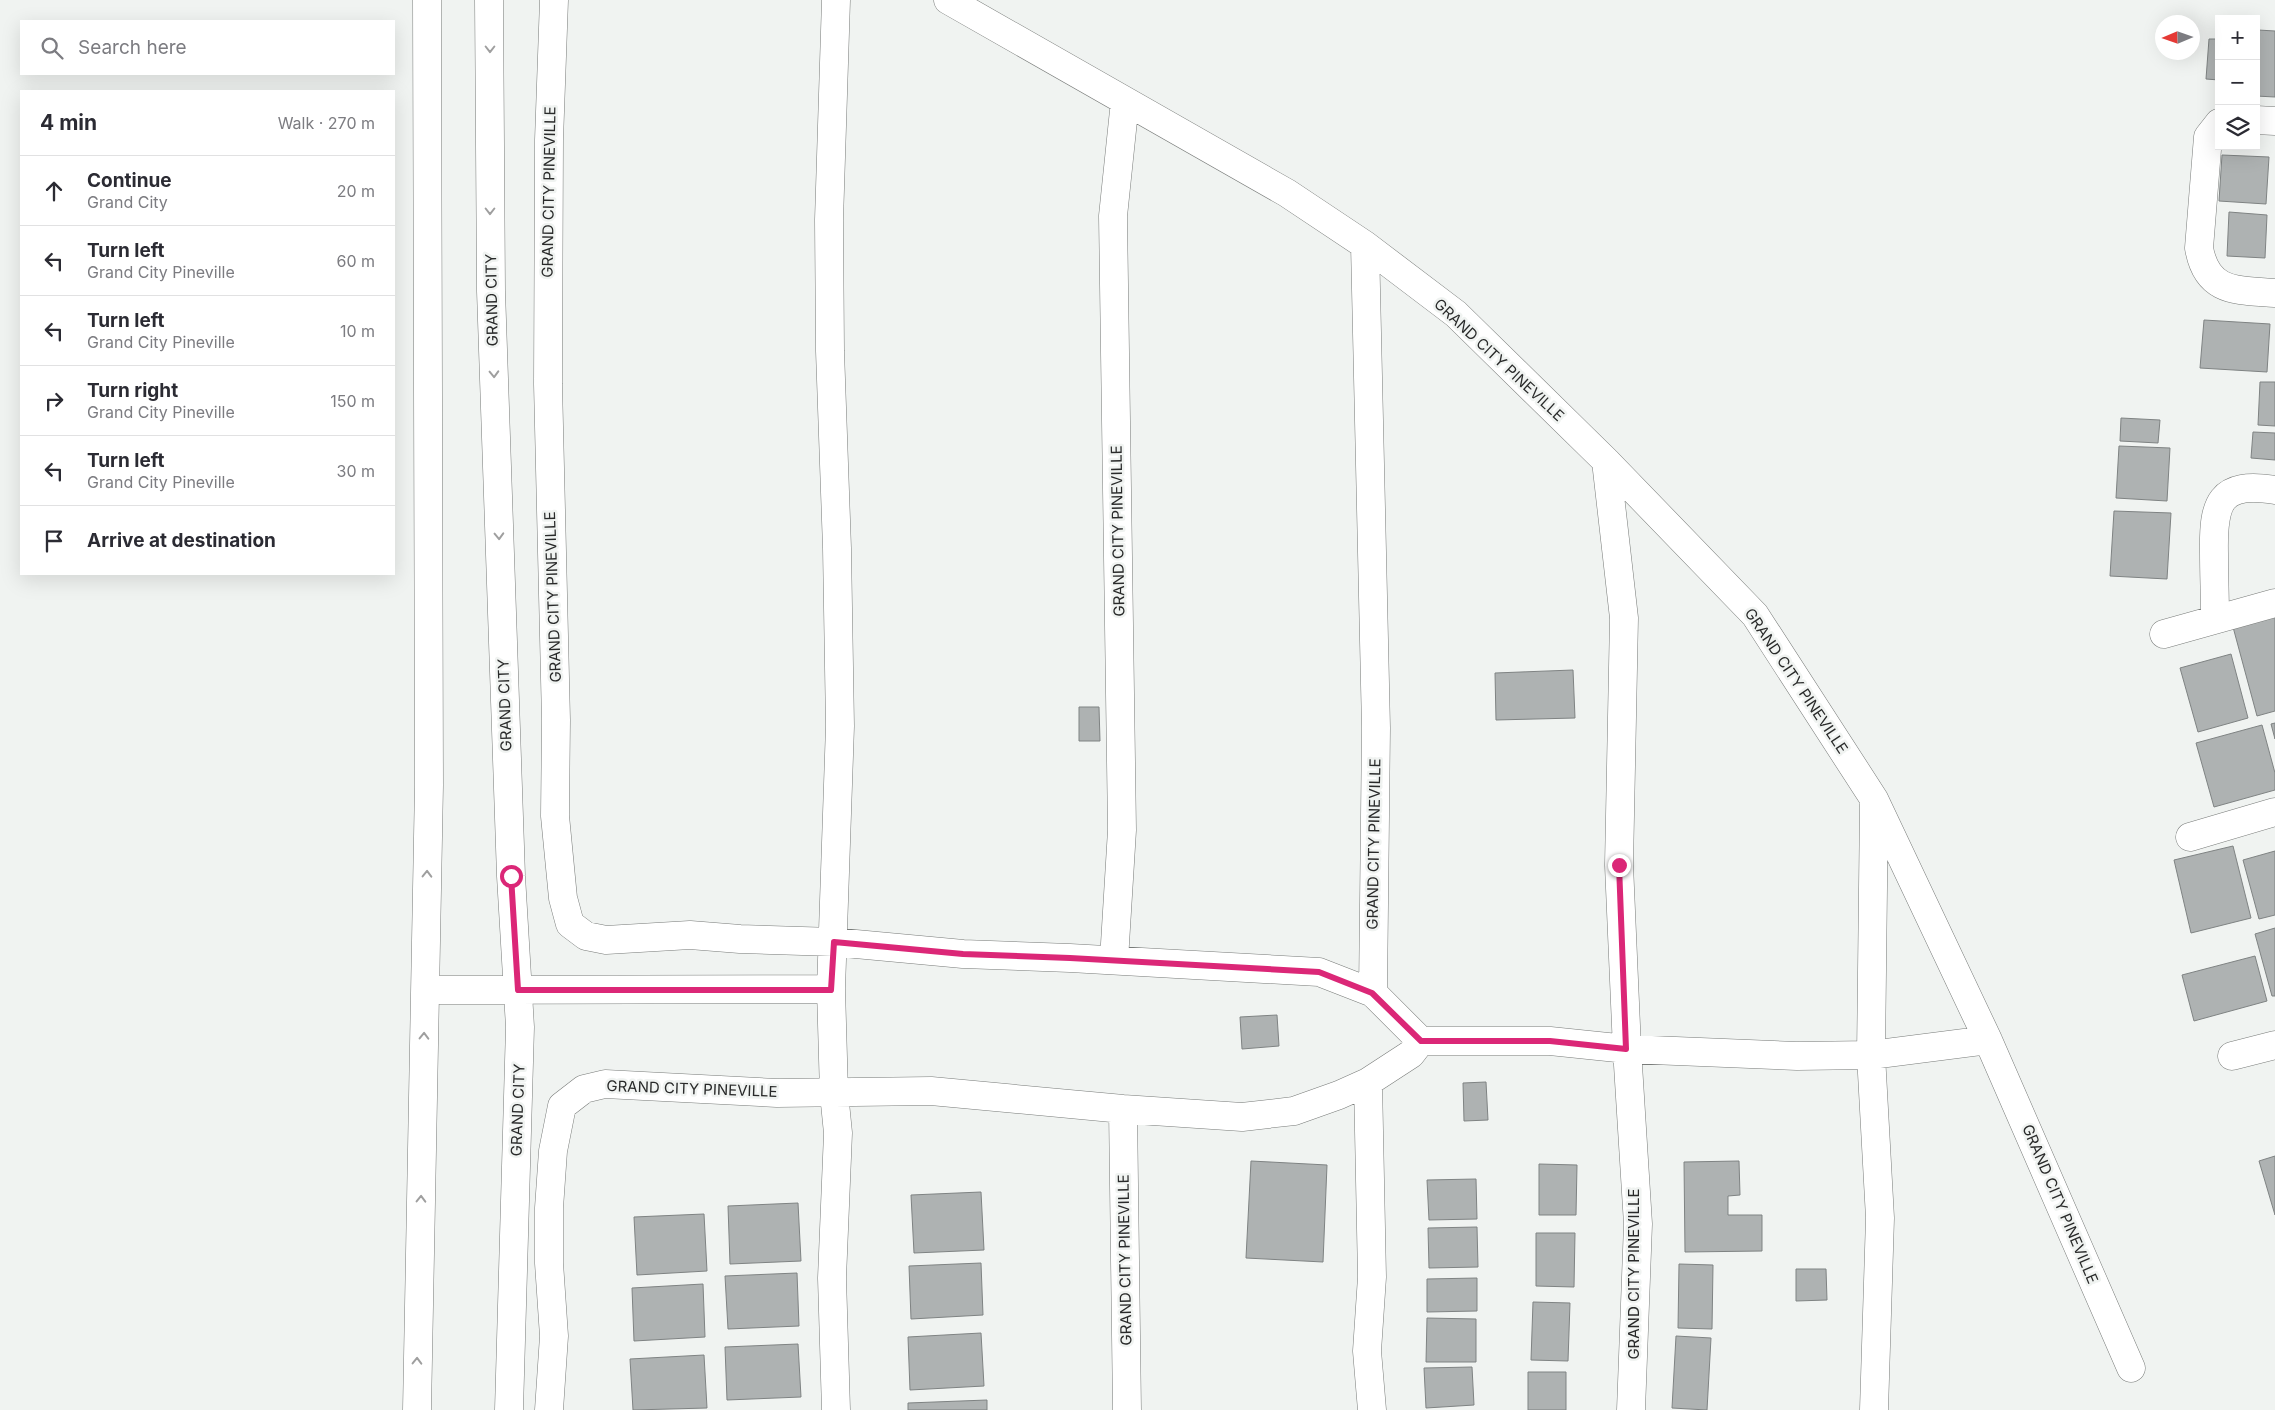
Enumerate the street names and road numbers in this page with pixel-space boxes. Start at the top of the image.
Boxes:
street label: GRAND CITY PINEVILLE [538,106,559,278]
street label: GRAND CITY [481,254,502,347]
street label: GRAND CITY PINEVILLE [1430,294,1568,425]
street label: GRAND CITY PINEVILLE [1107,445,1128,617]
street label: GRAND CITY PINEVILLE [540,511,565,683]
street label: GRAND CITY PINEVILLE [1741,604,1852,757]
street label: GRAND CITY [493,658,516,752]
street label: GRAND CITY PINEVILLE [1363,758,1384,930]
street label: GRAND CITY [506,1063,529,1157]
street label: GRAND CITY PINEVILLE [606,1076,778,1101]
street label: GRAND CITY PINEVILLE [2018,1121,2103,1286]
street label: GRAND CITY PINEVILLE [1114,1174,1135,1346]
street label: GRAND CITY PINEVILLE [1624,1188,1643,1360]

